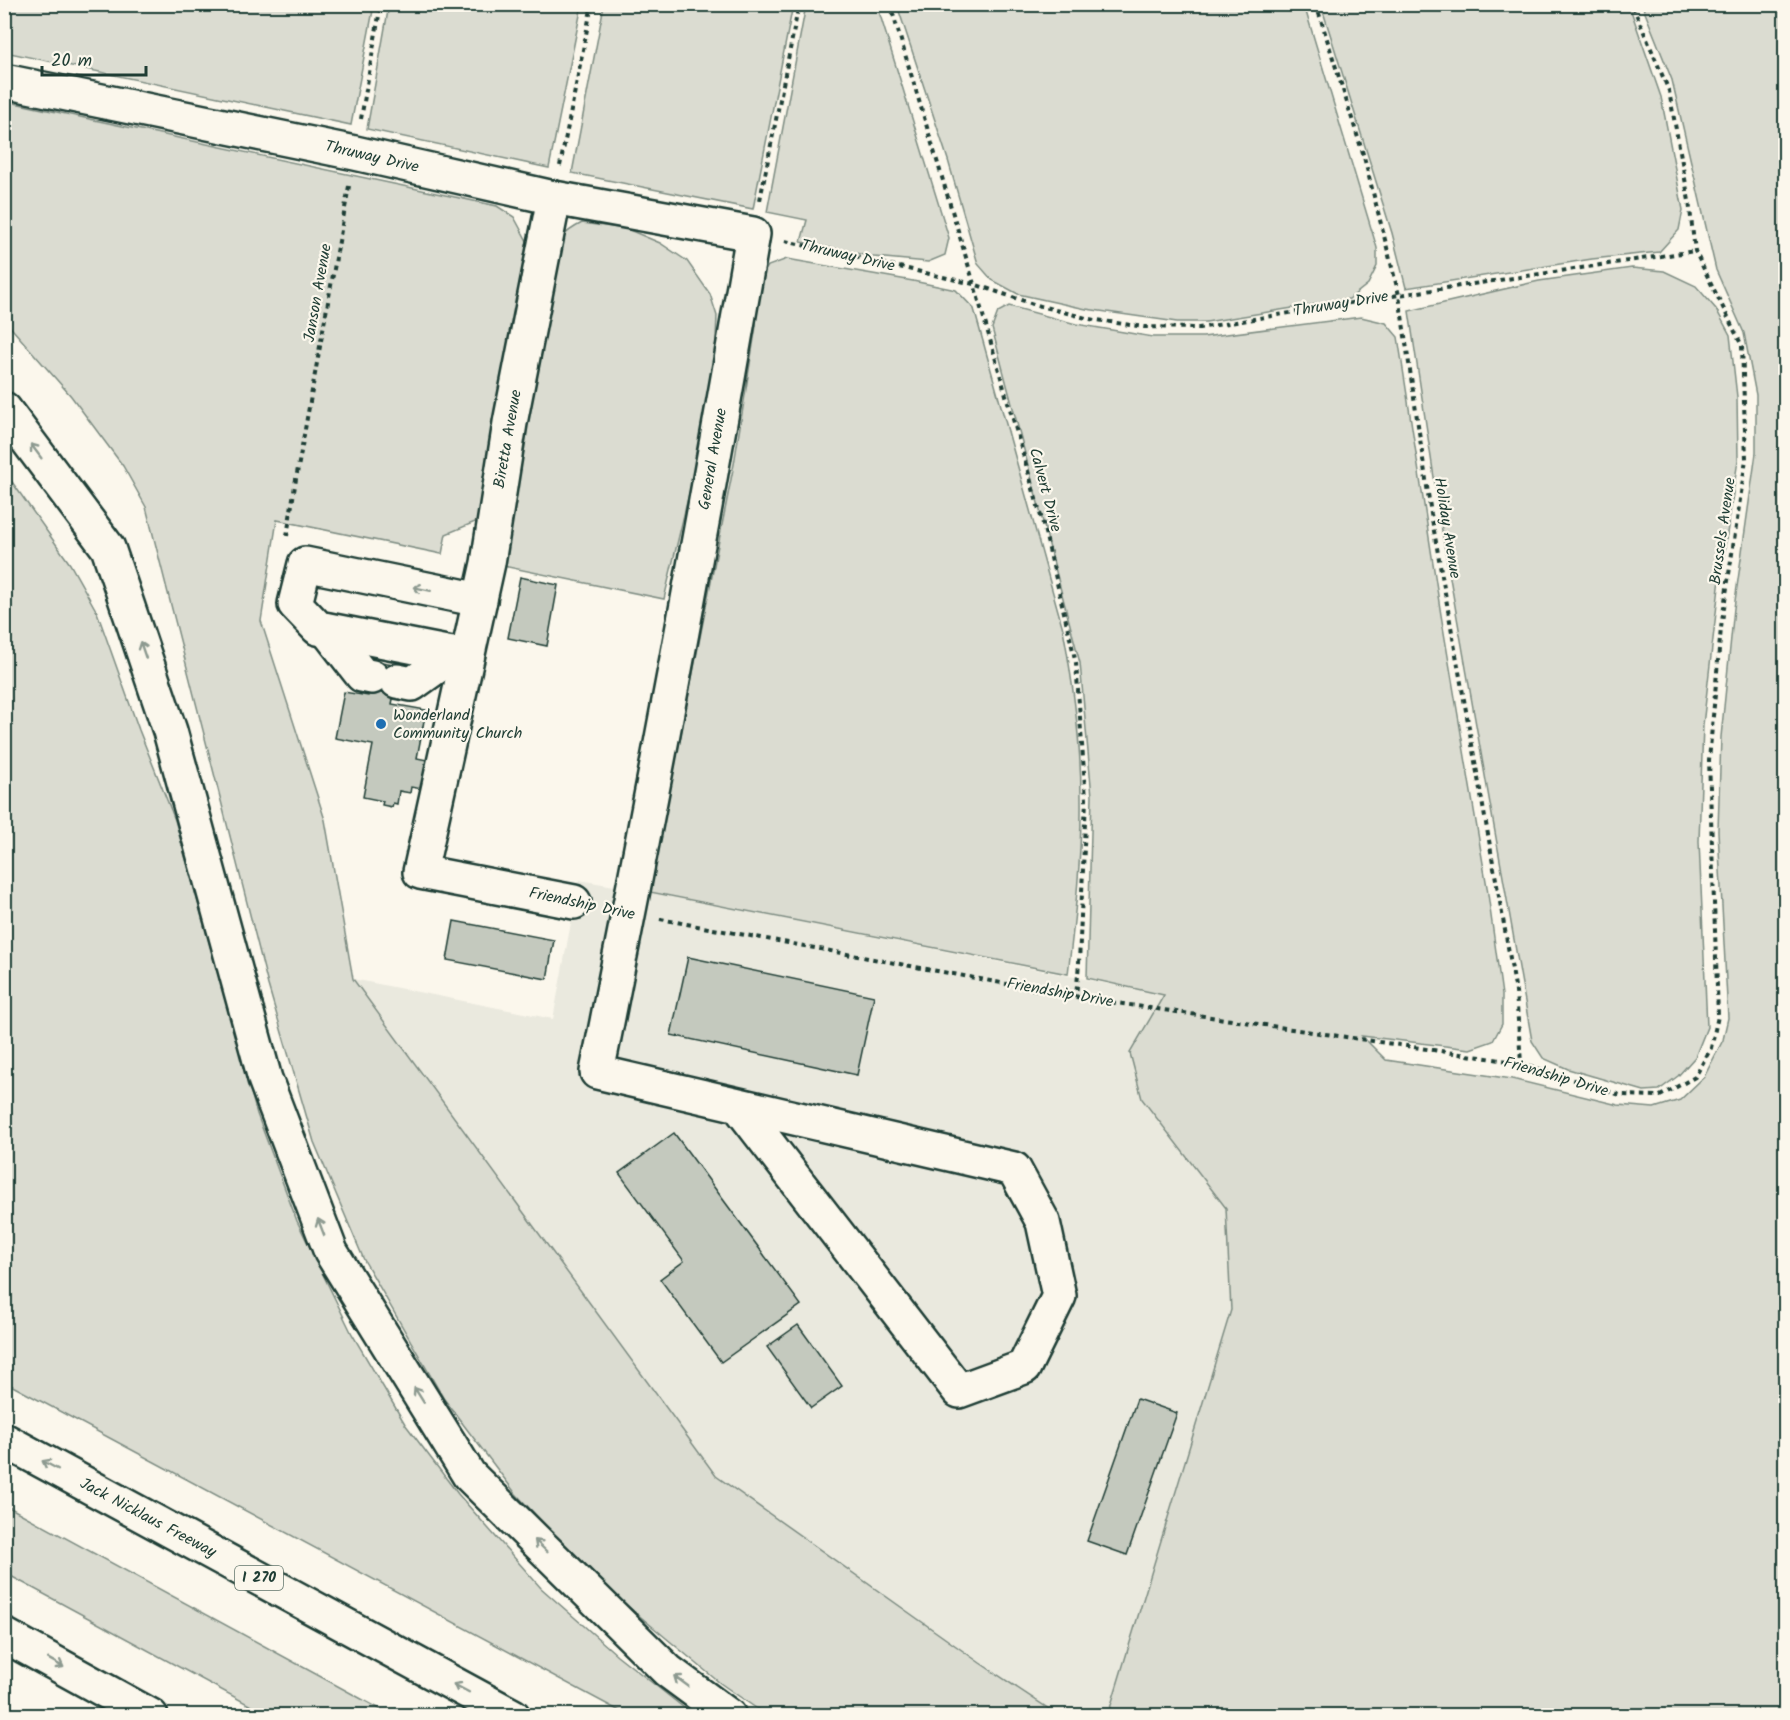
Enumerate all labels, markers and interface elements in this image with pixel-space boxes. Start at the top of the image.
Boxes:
scale bar [42,39,146,77]
text: 20 m [51,47,92,76]
street label: Thruway Drive [323,134,421,180]
street label: Thruway Drive [799,233,897,279]
street label: Janson Avenue [297,242,339,344]
street label: Thruway Drive [1292,284,1390,324]
street label: Biretta Avenue [487,388,529,490]
street label: General Avenue [692,406,734,512]
one-way arrow [30,444,42,460]
street label: Calvert Drive [1022,445,1068,535]
street label: Holiday Avenue [1427,476,1467,580]
street label: Brussels Avenue [1703,476,1743,586]
one-way arrow [413,582,432,594]
one-way arrow [137,641,148,660]
place label: Wonderland Community Church [393,703,522,746]
marker: Wonderland Community Church [374,717,388,731]
street label: Friendship Drive [527,881,637,927]
street label: Friendship Drive [1005,971,1115,1015]
street label: Friendship Drive [1501,1050,1611,1104]
one-way arrow [315,1219,326,1237]
one-way arrow [413,1387,425,1404]
one-way arrow [42,1459,59,1471]
street label: Jack Nicklaus Freeway [75,1471,221,1565]
one-way arrow [533,1539,548,1554]
road number: I 270 [235,1566,283,1590]
one-way arrow [47,1657,64,1669]
one-way arrow [674,1675,690,1687]
one-way arrow [453,1682,471,1693]

